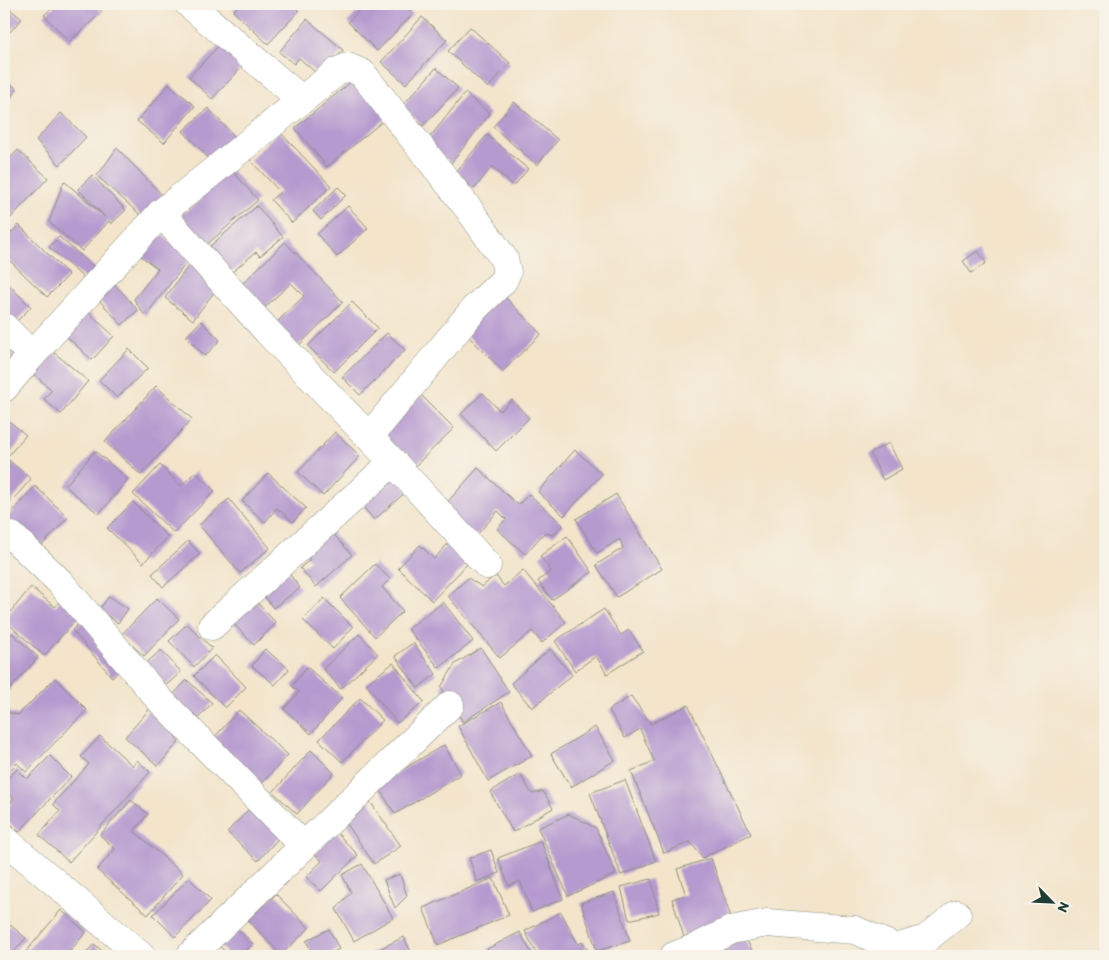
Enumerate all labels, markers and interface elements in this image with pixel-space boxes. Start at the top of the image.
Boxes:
north arrow [1026,878,1076,928]
text: N [1054,899,1073,915]

